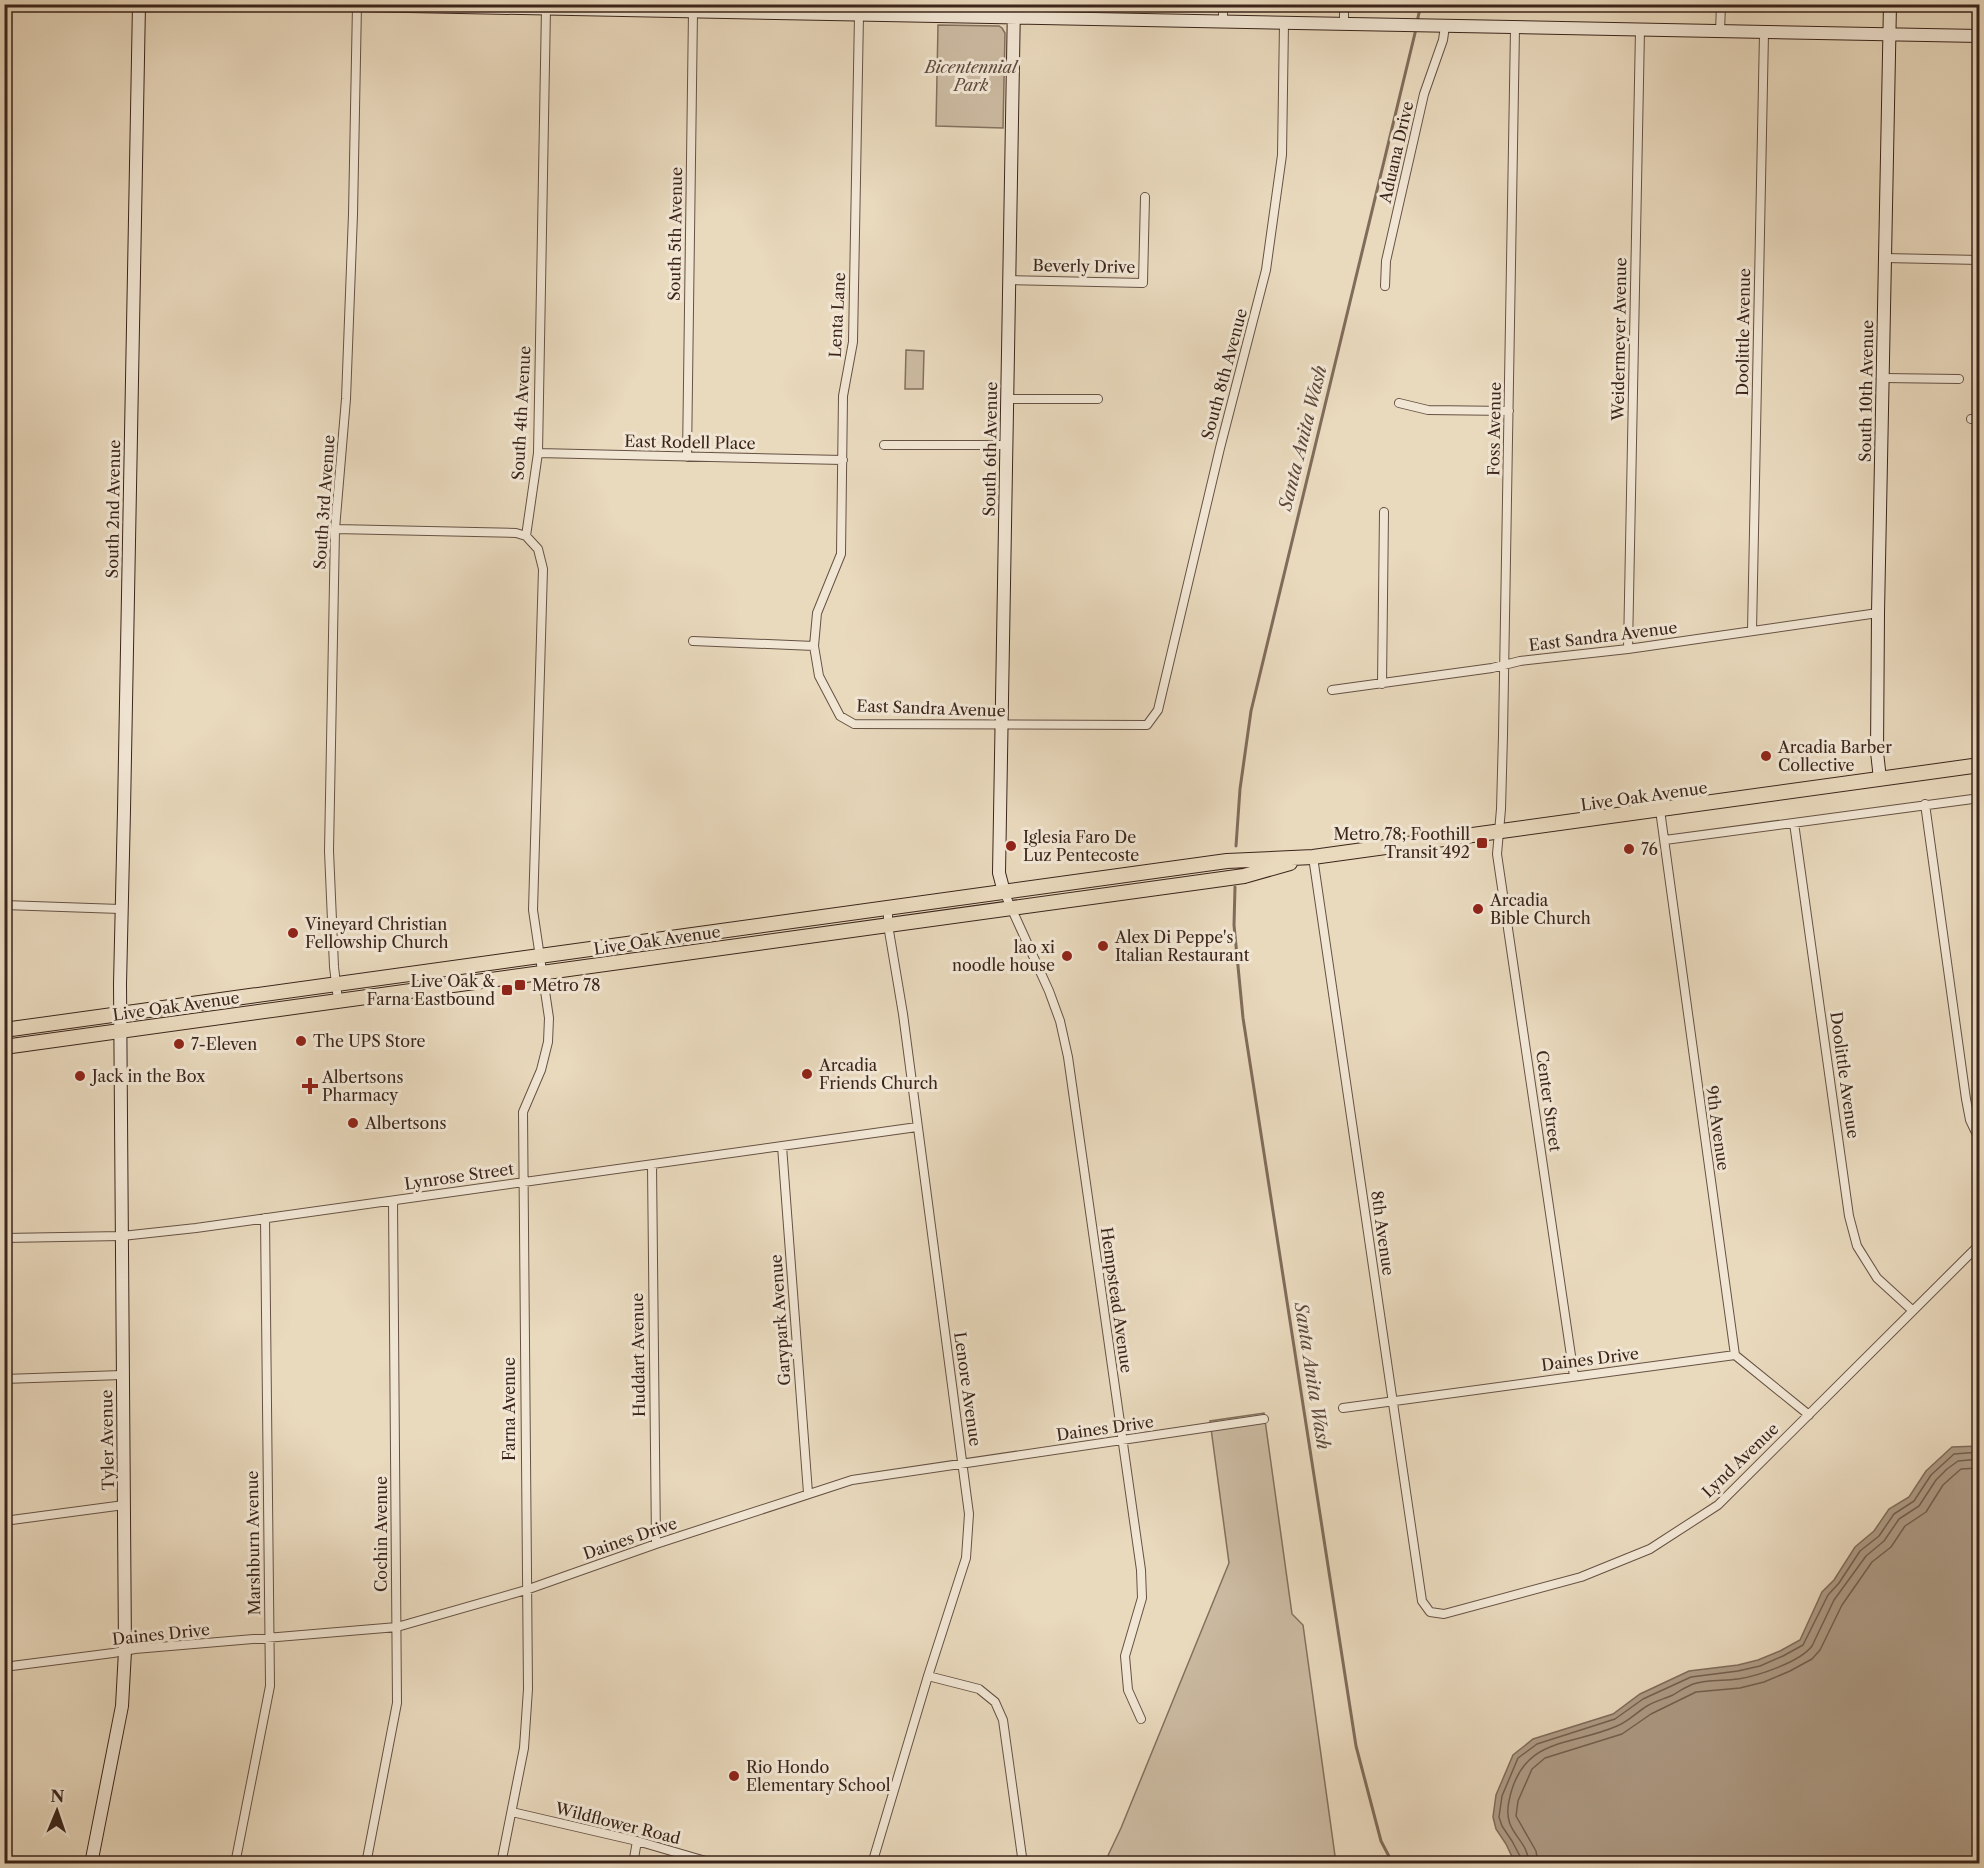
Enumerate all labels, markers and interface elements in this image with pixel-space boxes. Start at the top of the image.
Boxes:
park label: Bicentennial Park [923,57,1019,95]
street label: Aduana Drive [1374,99,1417,206]
street label: South 5th Avenue [664,167,686,301]
street label: Beverly Drive [1033,255,1136,277]
street label: Weidermeyer Avenue [1608,257,1630,422]
street label: Doolittle Avenue [1732,268,1754,396]
street label: Lenta Lane [825,272,849,358]
street label: South 8th Avenue [1197,306,1251,442]
street label: South 10th Avenue [1855,320,1877,462]
street label: South 4th Avenue [507,345,535,481]
water label: Santa Anita Wash [1274,363,1332,514]
street label: South 6th Avenue [979,381,1001,517]
street label: Foss Avenue [1483,382,1505,476]
street label: East Rodell Place [624,431,756,453]
street label: South 3rd Avenue [309,434,339,570]
street label: South 2nd Avenue [102,439,124,578]
street label: East Sandra Avenue [1528,617,1678,655]
street label: East Sandra Avenue [856,695,1006,721]
place label: Arcadia Barber Collective [1777,737,1892,775]
marker: Arcadia Barber Collective [1759,749,1773,763]
street label: Live Oak Avenue [1579,777,1709,815]
place label: Metro 78; Foothill Transit 492 [1333,824,1470,862]
place label: Iglesia Faro De Luz Pentecoste [1023,827,1139,865]
marker: Metro 78; Foothill Transit 492 [1475,836,1489,850]
marker: Iglesia Faro De Luz Pentecoste [1004,839,1018,853]
place label: 76 [1641,839,1658,859]
marker: 76 [1622,842,1636,856]
place label: Arcadia Bible Church [1489,890,1591,928]
marker: Arcadia Bible Church [1471,902,1485,916]
place label: Vineyard Christian Fellowship Church [304,914,449,952]
street label: Live Oak Avenue [592,921,722,959]
marker: Vineyard Christian Fellowship Church [286,926,300,940]
place label: Alex Di Peppe's Italian Restaurant [1114,927,1250,965]
place label: lao xi noodle house [952,937,1055,975]
marker: Alex Di Peppe's Italian Restaurant [1096,939,1110,953]
marker: lao xi noodle house [1060,949,1074,963]
place label: Live Oak & Farna Eastbound [366,971,495,1009]
place label: Metro 78 [532,975,600,995]
marker: Metro 78 [513,978,527,992]
marker: Live Oak & Farna Eastbound [500,983,514,997]
street label: Live Oak Avenue [111,987,241,1025]
street label: Doolittle Avenue [1826,1010,1864,1140]
place label: The UPS Store [313,1031,426,1051]
place label: 7-Eleven [191,1034,257,1054]
marker: The UPS Store [294,1034,308,1048]
marker: 7-Eleven [172,1037,186,1051]
street label: Center Street [1532,1049,1566,1153]
place label: Arcadia Friends Church [818,1055,938,1093]
place label: Jack in the Box [89,1066,206,1086]
place label: Albertsons Pharmacy [321,1067,403,1105]
marker: Arcadia Friends Church [800,1067,814,1081]
marker: Jack in the Box [73,1069,87,1083]
marker: Albertsons Pharmacy [303,1079,317,1093]
street label: 9th Avenue [1702,1084,1734,1172]
place label: Albertsons [364,1113,446,1133]
marker: Albertsons [346,1116,360,1130]
street label: Lynrose Street [403,1158,515,1194]
street label: 8th Avenue [1367,1189,1399,1277]
street label: Hempstead Avenue [1097,1226,1137,1374]
street label: Garypark Avenue [765,1254,795,1386]
street label: Huddart Avenue [627,1293,649,1417]
water label: Santa Anita Wash [1289,1300,1334,1451]
street label: Lenore Avenue [950,1331,986,1447]
street label: Daines Drive [1540,1343,1640,1375]
street label: Farna Avenue [499,1357,519,1461]
street label: Tyler Avenue [96,1389,118,1491]
street label: Daines Drive [1055,1411,1155,1445]
street label: Lynd Avenue [1698,1418,1783,1502]
street label: Marshburn Avenue [242,1470,264,1616]
street label: Cochin Avenue [371,1476,391,1592]
street label: Daines Drive [580,1513,680,1563]
street label: Daines Drive [111,1619,211,1649]
place label: Rio Hondo Elementary School [746,1757,891,1795]
marker: Rio Hondo Elementary School [727,1769,741,1783]
north arrow [27,1781,87,1841]
text: N [50,1786,65,1806]
street label: Wildflower Road [552,1798,683,1848]

